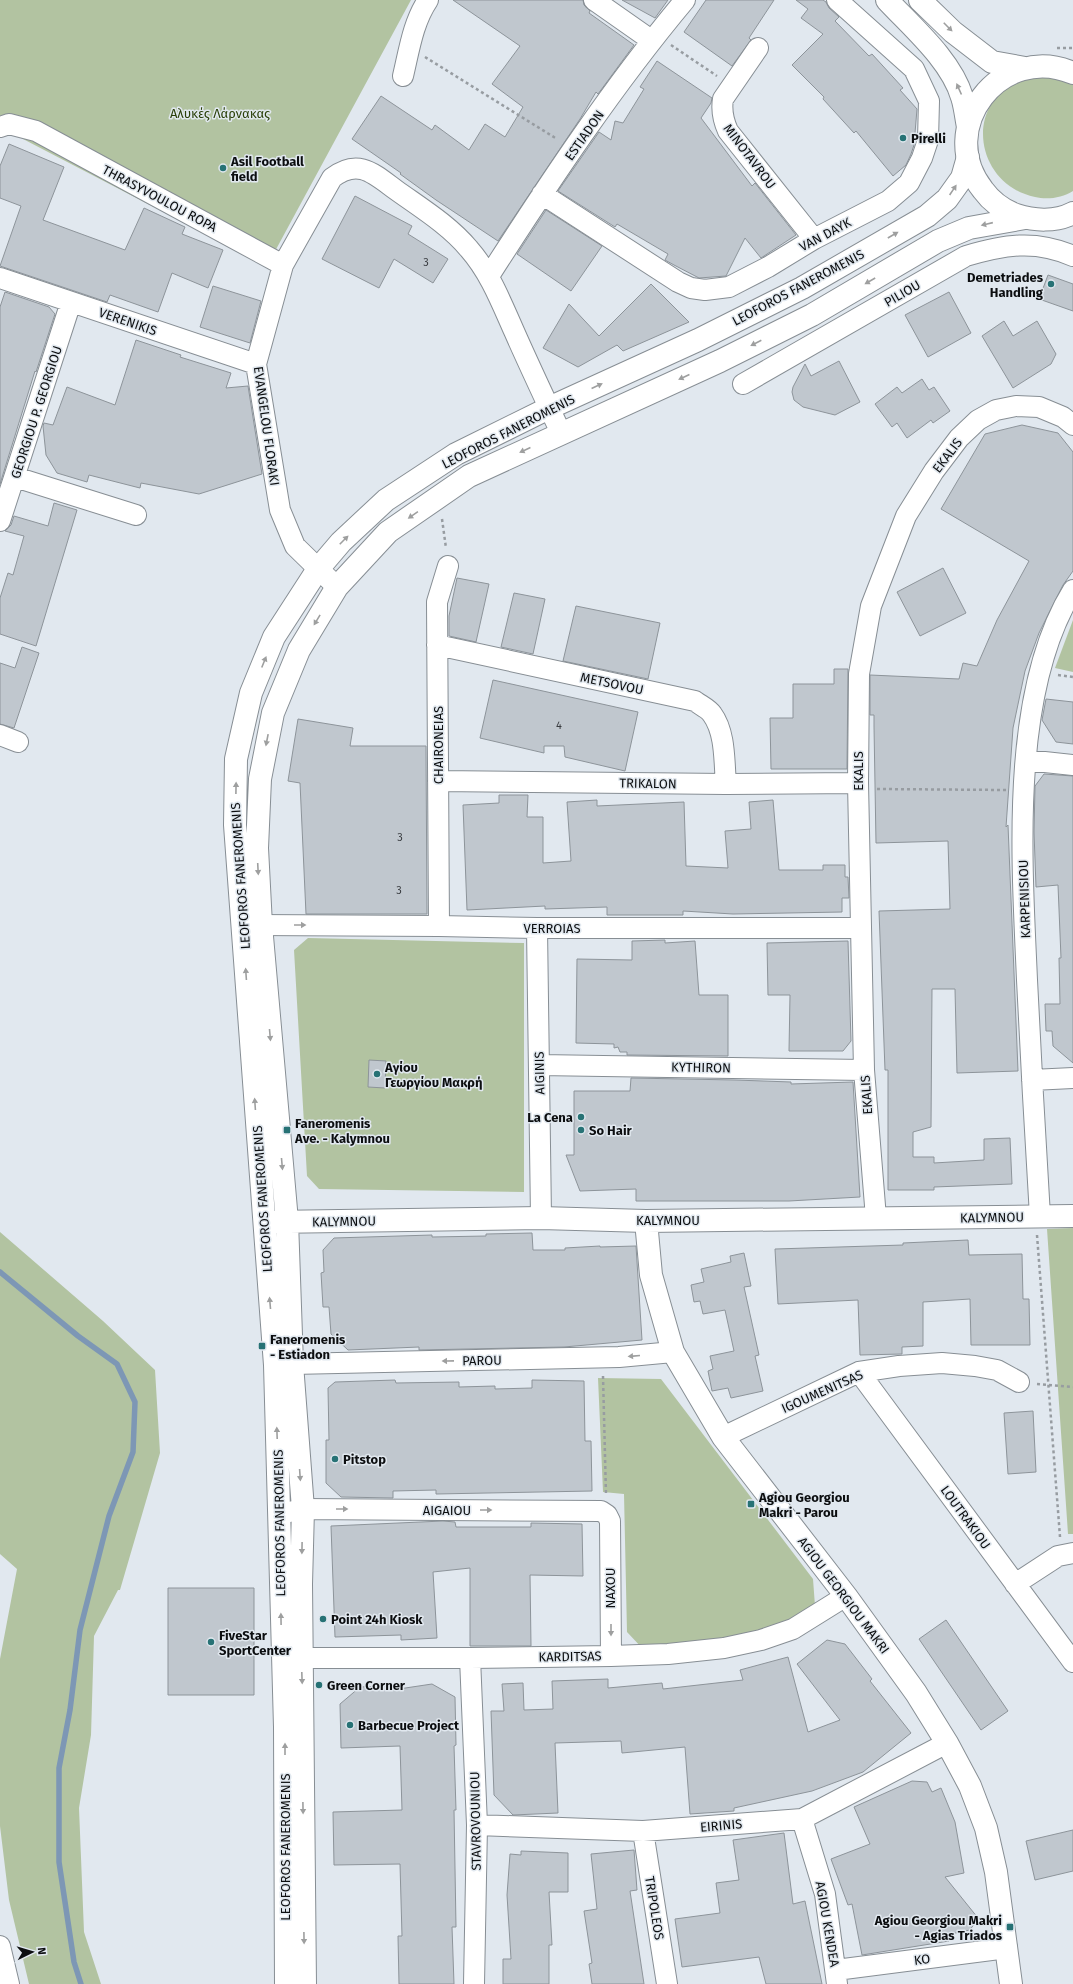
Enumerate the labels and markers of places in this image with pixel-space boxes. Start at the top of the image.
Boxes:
place label: Pirelli [911,131,946,146]
marker: Pirelli [898,133,908,143]
place label: Asil Football field [230,154,304,184]
marker: Asil Football field [218,163,228,173]
place label: Demetriades Handling [967,270,1044,300]
marker: Demetriades Handling [1046,279,1056,289]
place label: Αγίου Γεωργίου Μακρή [384,1060,482,1090]
marker: Αγίου Γεωργίου Μακρή [372,1069,382,1079]
place label: La Cena [527,1110,573,1125]
marker: La Cena [576,1112,586,1122]
place label: Faneromenis Ave. - Kalymnou [294,1116,390,1146]
place label: So Hair [589,1123,633,1138]
marker: Faneromenis Ave. - Kalymnou [282,1125,292,1135]
marker: So Hair [576,1125,586,1135]
place label: Faneromenis - Estiadon [270,1332,346,1362]
marker: Faneromenis - Estiadon [257,1341,267,1351]
place label: Pitstop [343,1452,386,1467]
marker: Pitstop [330,1454,340,1464]
place label: Agiou Georgiou Makri - Parou [758,1490,850,1520]
marker: Agiou Georgiou Makri - Parou [746,1499,756,1509]
place label: Point 24h Kiosk [331,1612,423,1627]
marker: Point 24h Kiosk [318,1614,328,1624]
place label: FiveStar SportCenter [219,1628,292,1658]
marker: FiveStar SportCenter [206,1637,216,1647]
place label: Green Corner [327,1678,406,1693]
marker: Green Corner [314,1680,324,1690]
place label: Barbecue Project [358,1718,460,1733]
marker: Barbecue Project [345,1720,355,1730]
place label: Agiou Georgiou Makri - Agias Triados [874,1913,1003,1943]
marker: Agiou Georgiou Makri - Agias Triados [1005,1922,1015,1932]

